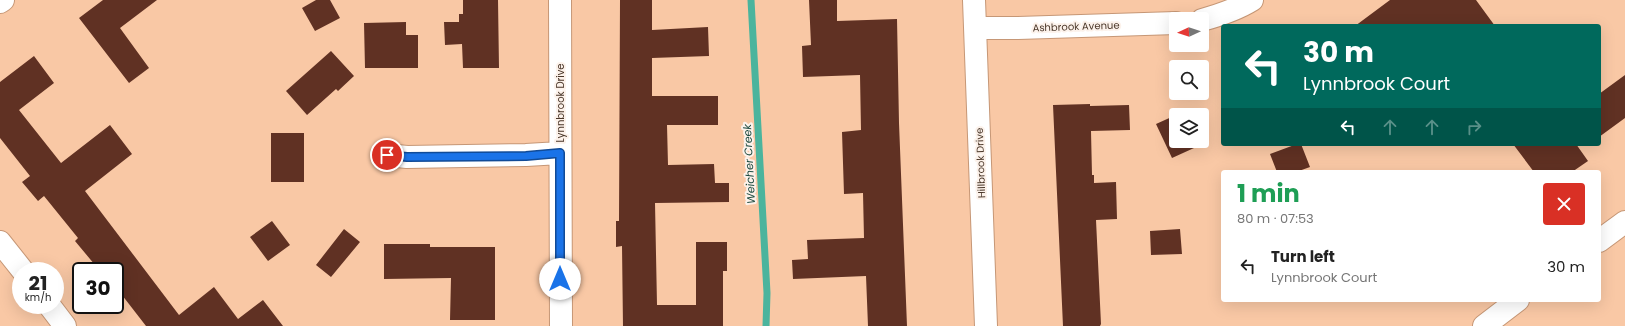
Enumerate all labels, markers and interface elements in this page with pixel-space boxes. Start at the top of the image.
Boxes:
north arrow [1169,12,1209,52]
map controls [1169,12,1209,148]
street label: Ashbrook Avenue [1032,17,1120,36]
text: 30 m [1303,33,1374,72]
icon: left [1237,40,1289,92]
button: search [1169,60,1209,100]
street label: Lynnbrook Drive [553,64,568,142]
text: Lynnbrook Court [1303,71,1450,96]
button: layers [1169,108,1209,148]
icon: left [1337,116,1359,138]
icon: ahead [1379,116,1401,138]
icon: ahead [1421,116,1443,138]
icon: right [1463,116,1485,138]
water label: Weicher Creek [739,122,759,204]
street label: Hillbrook Drive [972,128,989,198]
pin [370,138,404,172]
icon: arrive [376,144,398,166]
text: 1 min [1237,177,1300,210]
button: close [1543,183,1585,225]
text: 80 m · 07:53 [1237,209,1314,228]
text: Turn left [1271,246,1335,267]
icon: left [1237,255,1259,277]
text: 30 m [1547,256,1585,277]
position arrow [539,258,581,300]
speed limit sign: 30 [72,262,124,314]
text: Lynnbrook Court [1271,268,1377,287]
text: 21 [29,269,47,297]
text: km/h [25,290,51,305]

